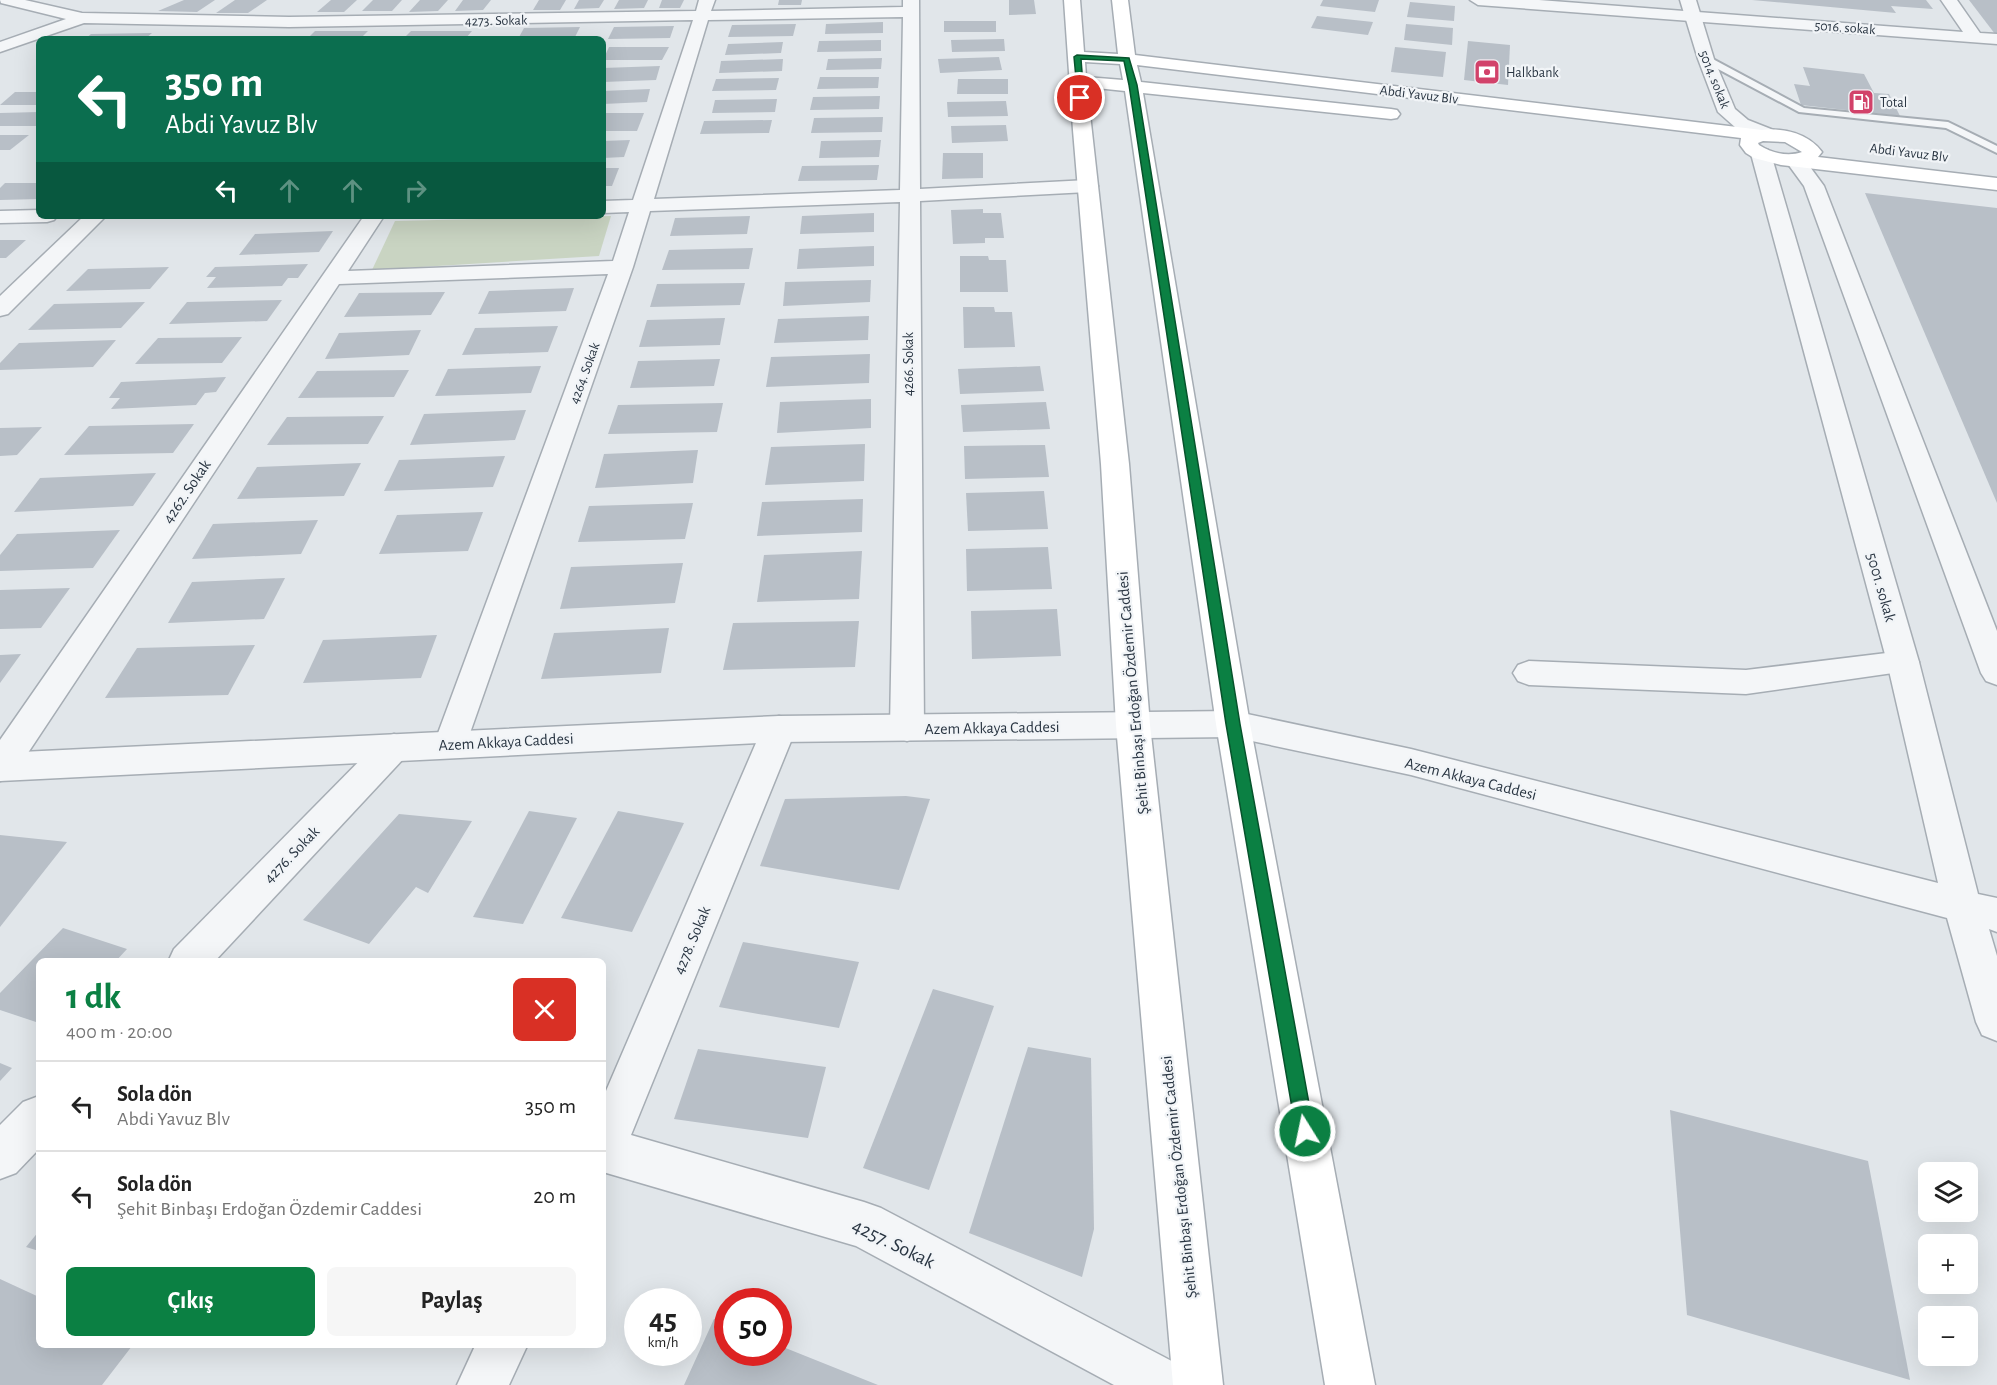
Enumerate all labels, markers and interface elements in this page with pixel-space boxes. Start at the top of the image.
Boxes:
street label: 4273. Sokak [465,13,528,29]
street label: 5016. sokak [1814,19,1877,37]
street label: 5014. sokak [1696,48,1732,111]
bank icon: Halkbank [1472,57,1502,87]
icon: left [66,60,144,138]
text: 350 m [165,62,263,104]
place label: Halkbank [1506,66,1559,80]
pin [1054,72,1105,123]
icon: arrive [1063,81,1096,114]
street label: Abdi Yavuz Blv [1379,83,1459,107]
fuel station icon: Total [1846,87,1876,117]
place label: Total [1880,96,1907,110]
text: Abdi Yavuz Blv [165,111,317,138]
street label: Abdi Yavuz Blv [1869,141,1949,165]
icon: left [210,174,243,207]
icon: ahead [273,174,306,207]
icon: ahead [336,174,369,207]
icon: right [399,174,432,207]
street label: 4266. Sokak [902,331,916,396]
street label: 4264. Sokak [567,340,603,406]
street label: 4262. Sokak [160,456,214,526]
street label: 5001. sokak [1864,551,1899,624]
street label: Şehit Binbaşı Erdoğan Özdemir Caddesi [1112,571,1152,815]
street label: Azem Akkaya Caddesi [924,719,1060,738]
street label: Azem Akkaya Caddesi [438,730,574,755]
street label: Azem Akkaya Caddesi [1403,755,1538,804]
street label: 4276. Sokak [261,823,323,886]
street label: 4278. Sokak [670,903,714,977]
button: close [513,978,576,1041]
text: 1 dk [66,979,121,1015]
text: 400 m · 20:00 [66,1022,173,1042]
street label: Şehit Binbaşı Erdoğan Özdemir Caddesi [1156,1055,1200,1299]
text: Sola dön [117,1083,192,1105]
icon: left [66,1090,99,1123]
text: 350 m [525,1095,576,1117]
position arrow [1273,1099,1337,1163]
text: Abdi Yavuz Blv [117,1109,230,1129]
map controls [1918,1162,1978,1366]
button: layers [1918,1162,1978,1222]
text: Sola dön [117,1173,192,1195]
icon: left [66,1180,99,1213]
text: 20 m [533,1185,576,1207]
text: Şehit Binbaşı Erdoğan Özdemir Caddesi [117,1199,422,1219]
street label: 4257. Sokak [849,1215,938,1272]
button: + [1918,1234,1978,1294]
button: Çıkış [66,1267,315,1336]
button: Paylaş [327,1267,576,1336]
speed limit sign: 50 [714,1288,792,1366]
text: 45 [649,1305,677,1335]
button: − [1918,1306,1978,1366]
text: km/h [648,1335,678,1350]

